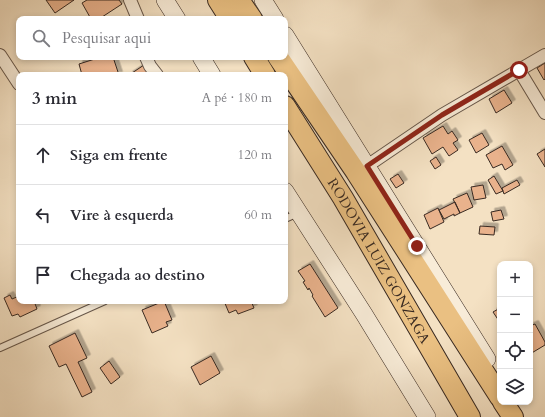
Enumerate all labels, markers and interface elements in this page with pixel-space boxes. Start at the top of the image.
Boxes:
search box [16,16,288,60]
icon: search [30,27,52,49]
text: Pesquisar aqui [62,28,151,48]
route start [510,61,528,79]
text: 3 min [32,87,77,110]
text: A pé · 180 m [202,89,272,107]
icon: ahead [32,144,54,166]
text: Siga em frente [70,145,168,165]
text: 120 m [238,146,272,164]
street label: RODOVIA LUIZ GONZAGA [323,174,434,347]
icon: left [32,204,54,226]
text: Vire à esquerda [70,205,174,225]
text: 60 m [244,206,272,224]
route end [408,237,426,255]
map controls [497,261,533,405]
button: + [497,261,533,297]
icon: arrive [32,264,54,286]
text: Chegada ao destino [70,265,205,285]
button: − [497,297,533,333]
button: locate [497,333,533,369]
button: layers [497,369,533,405]

